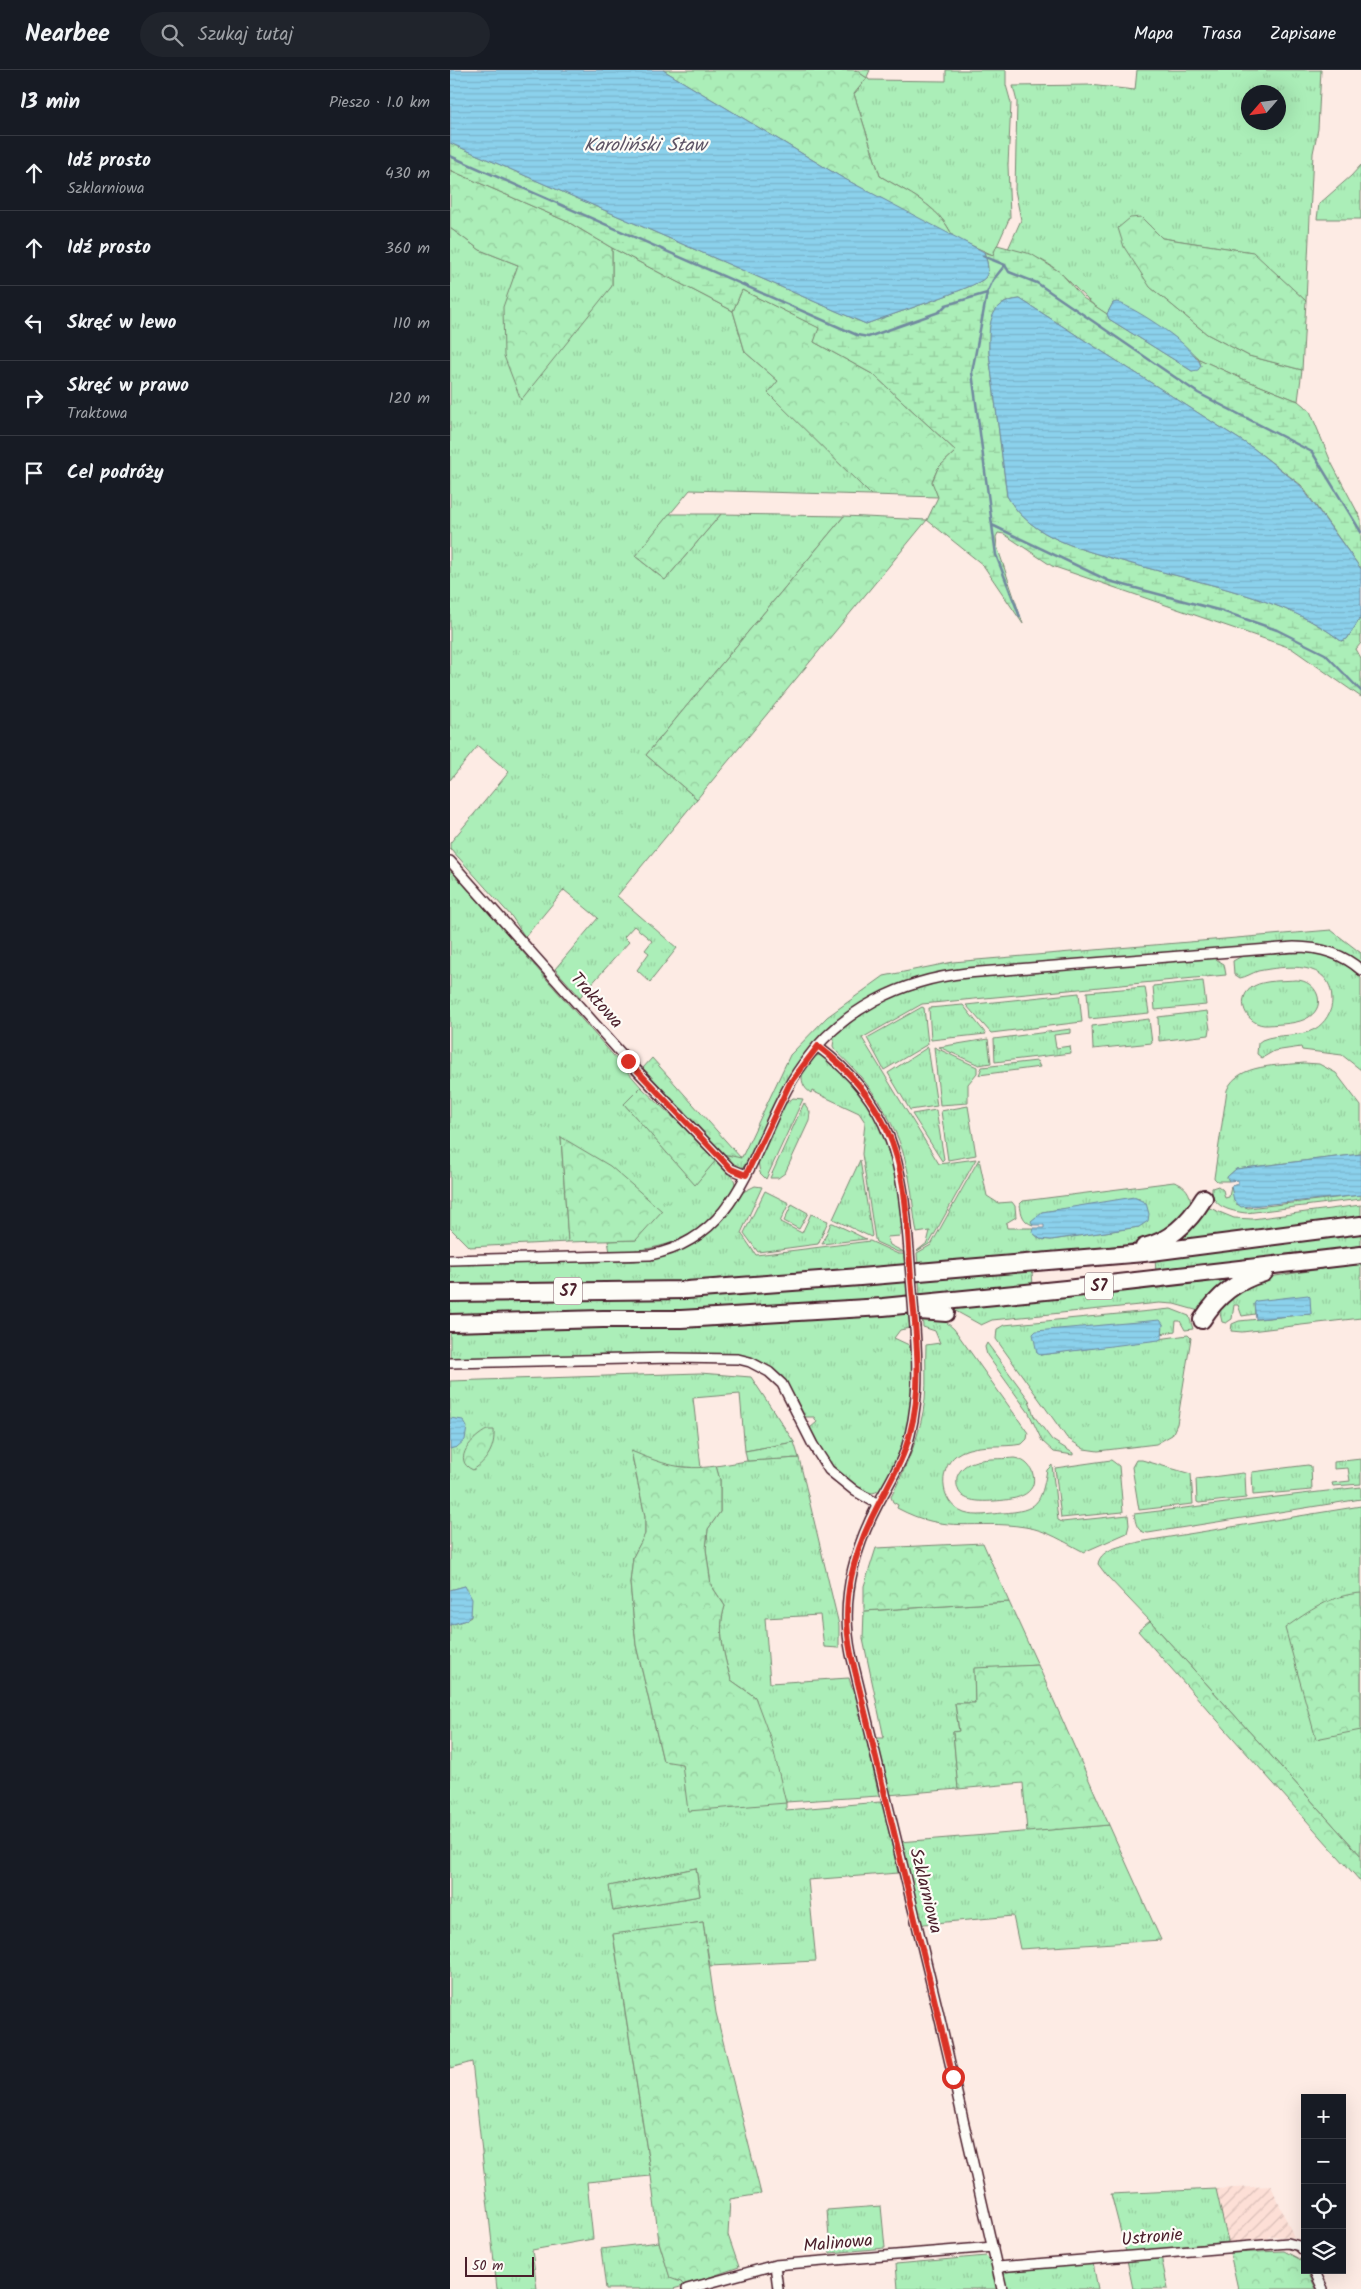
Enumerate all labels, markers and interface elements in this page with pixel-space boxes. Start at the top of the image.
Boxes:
search box [140,12,490,57]
text: Nearbee [25,15,110,54]
text: Szukaj tutaj [198,20,293,50]
text: Mapa [1134,20,1174,49]
text: Trasa [1202,20,1242,49]
text: Zapisane [1270,20,1336,49]
icon: search [158,21,186,49]
north arrow [1241,85,1286,130]
text: 13 min [20,86,80,119]
text: Pieszo · 1.0 km [329,90,430,115]
water label: Karoliński Staw [584,131,710,161]
text: Idź prosto [67,146,151,176]
icon: ahead [20,159,48,187]
text: 430 m [385,161,430,186]
text: Szklarniowa [67,176,145,201]
text: Idź prosto [67,233,151,263]
icon: ahead [20,234,48,262]
text: 360 m [385,236,430,261]
text: Skręć w lewo [67,308,176,338]
icon: left [20,309,48,337]
text: 110 m [393,311,430,336]
text: Skręć w prawo [67,371,189,401]
icon: right [20,384,48,412]
text: 120 m [389,386,430,411]
text: Traktowa [67,401,128,426]
text: Cel podróży [67,458,164,488]
icon: arrive [20,459,48,487]
street label: Traktowa [562,966,630,1036]
route end [617,1050,640,1073]
road number: S7 [1085,1272,1113,1300]
road number: S7 [554,1278,582,1304]
street label: Szklarniowa [900,1845,950,1937]
route start [942,2066,965,2089]
map controls [1301,2094,1346,2274]
button: + [1301,2094,1346,2139]
button: − [1301,2139,1346,2184]
button: locate [1301,2184,1346,2229]
street label: Ustronie [1120,2221,1184,2255]
street label: Malinowa [802,2227,874,2261]
button: layers [1301,2229,1346,2274]
scale bar [465,2254,534,2277]
text: 50 m [472,2255,503,2277]

